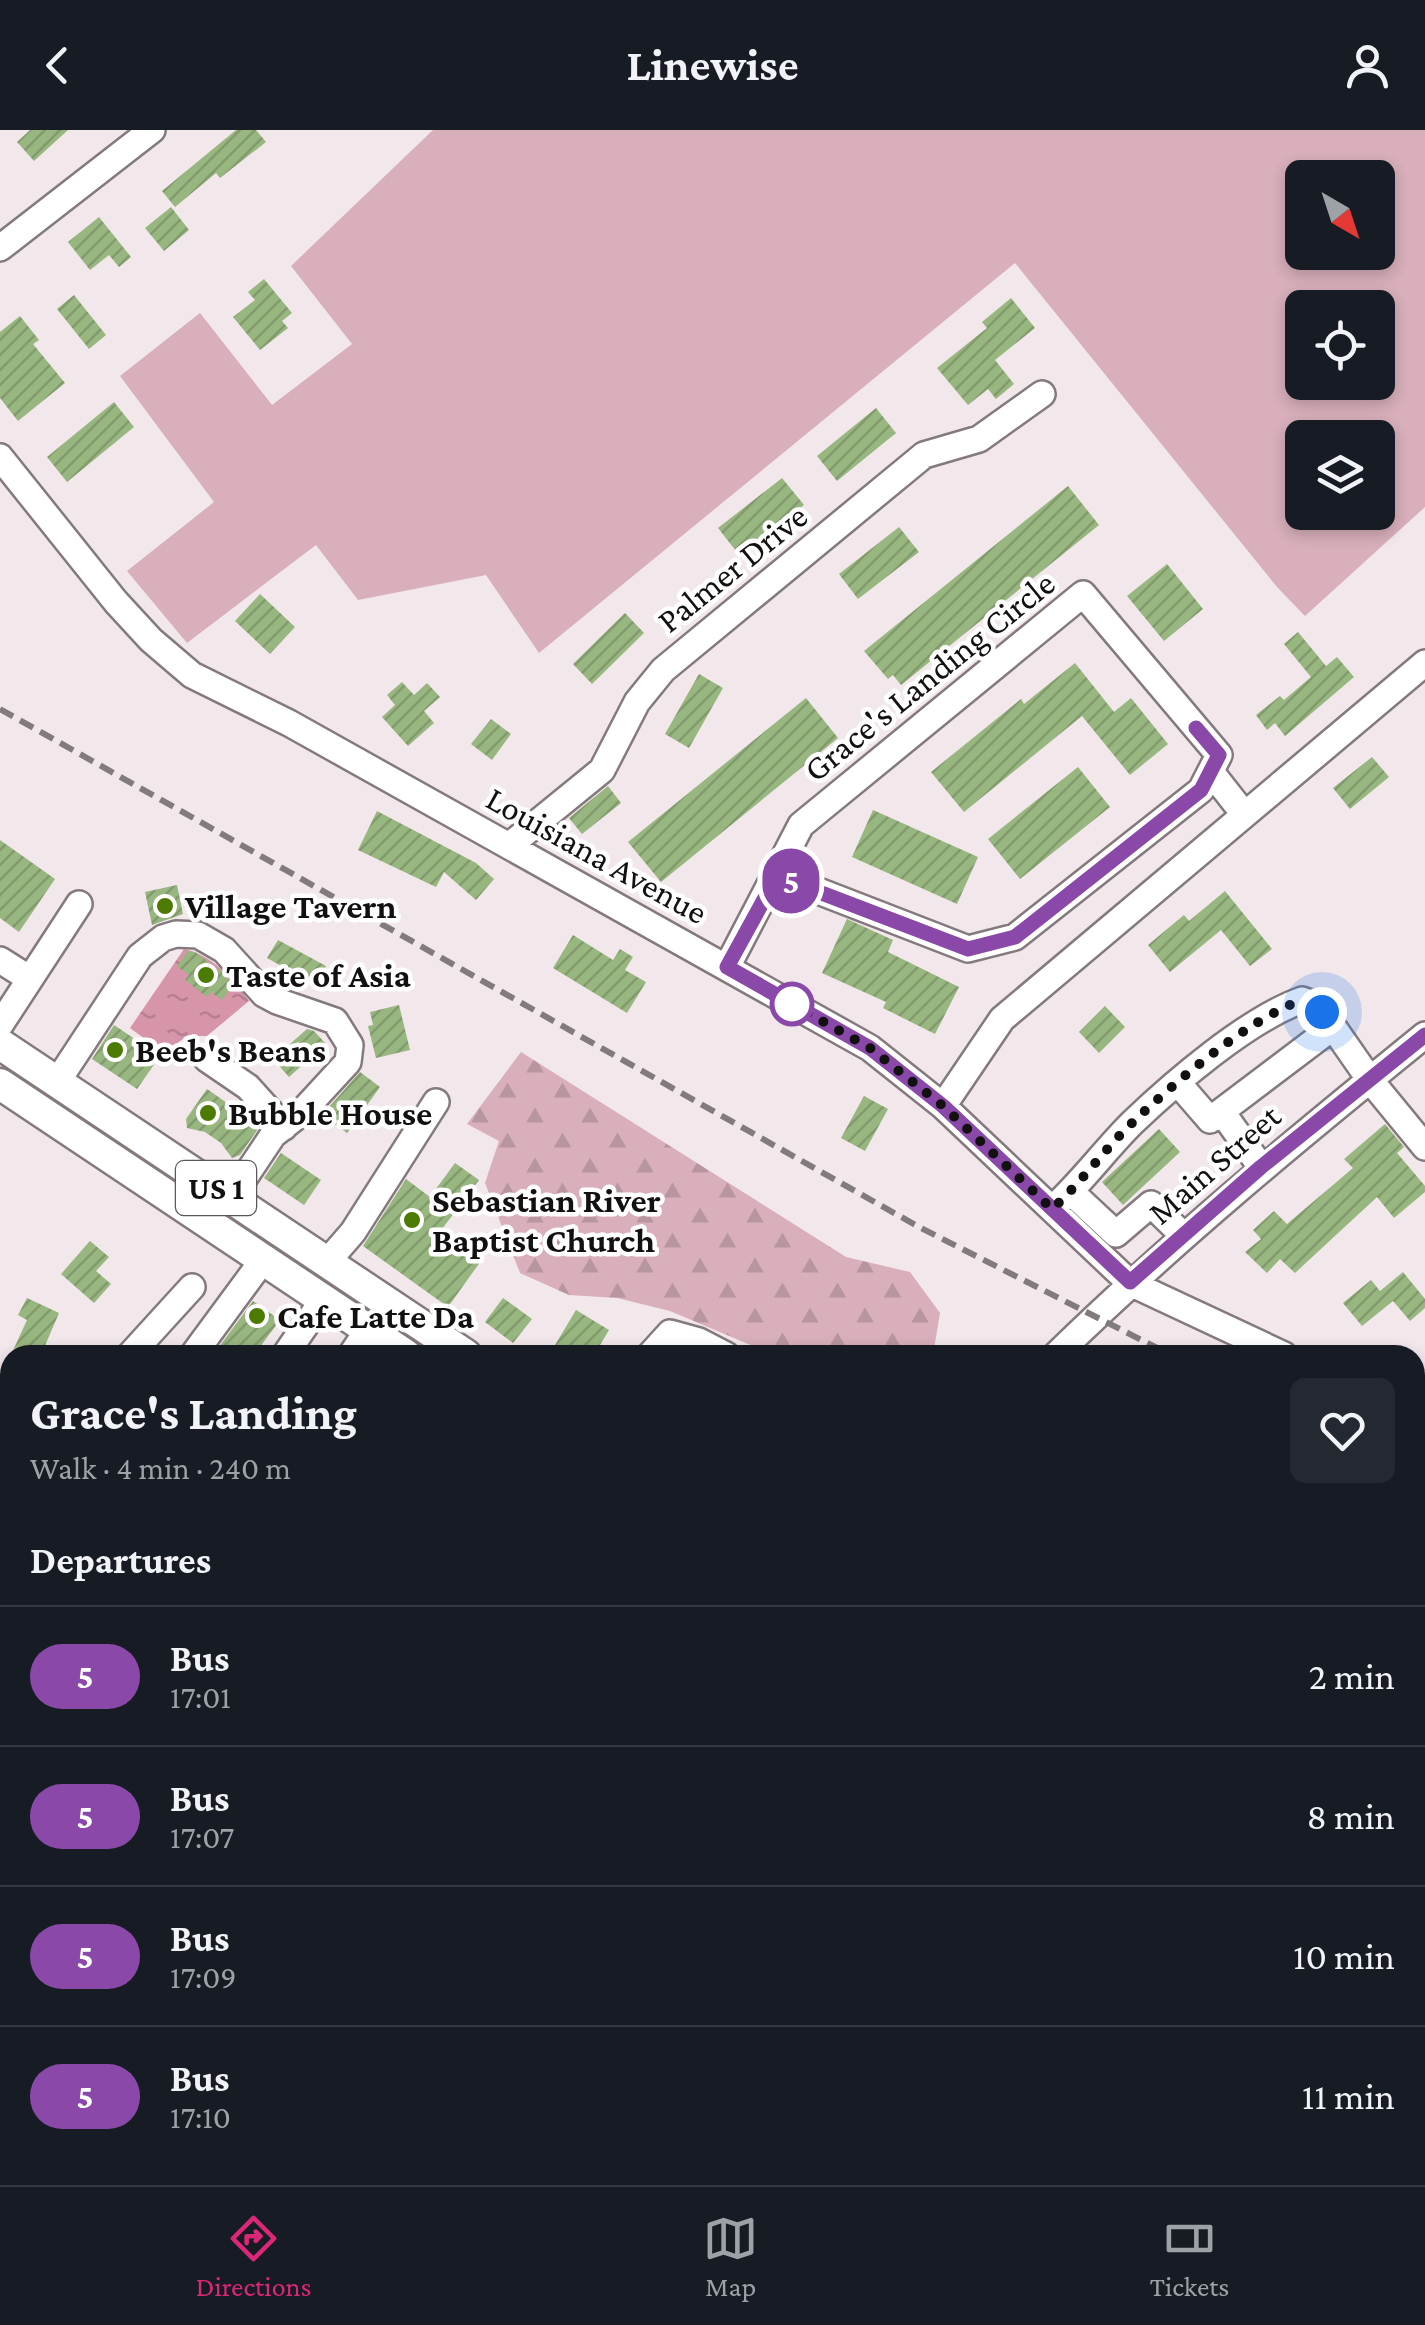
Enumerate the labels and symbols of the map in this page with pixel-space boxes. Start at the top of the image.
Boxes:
north arrow [1285,160,1395,270]
street label: Palmer Drive [650,496,815,641]
street label: Grace's Landing Circle [796,563,1062,789]
street label: Louisiana Avenue [480,779,714,932]
line badge: 5 [758,848,824,914]
place label: Village Tavern [184,887,397,926]
marker: Village Tavern [154,895,176,917]
place label: Taste of Asia [226,956,411,995]
marker: Taste of Asia [195,964,217,986]
unlabelled marker [771,983,813,1025]
your location [1297,987,1347,1037]
place label: Beeb's Beans [135,1031,326,1070]
marker: Beeb's Beans [104,1039,126,1061]
place label: Bubble House [228,1094,432,1133]
street label: Main Street [1140,1096,1288,1232]
marker: Bubble House [197,1102,219,1124]
road number: US 1 [176,1161,256,1215]
place label: Sebastian River Baptist Church [432,1181,661,1260]
marker: Sebastian River Baptist Church [401,1209,423,1231]
place label: Cafe Latte Da [277,1297,474,1336]
marker: Cafe Latte Da [246,1305,268,1327]

